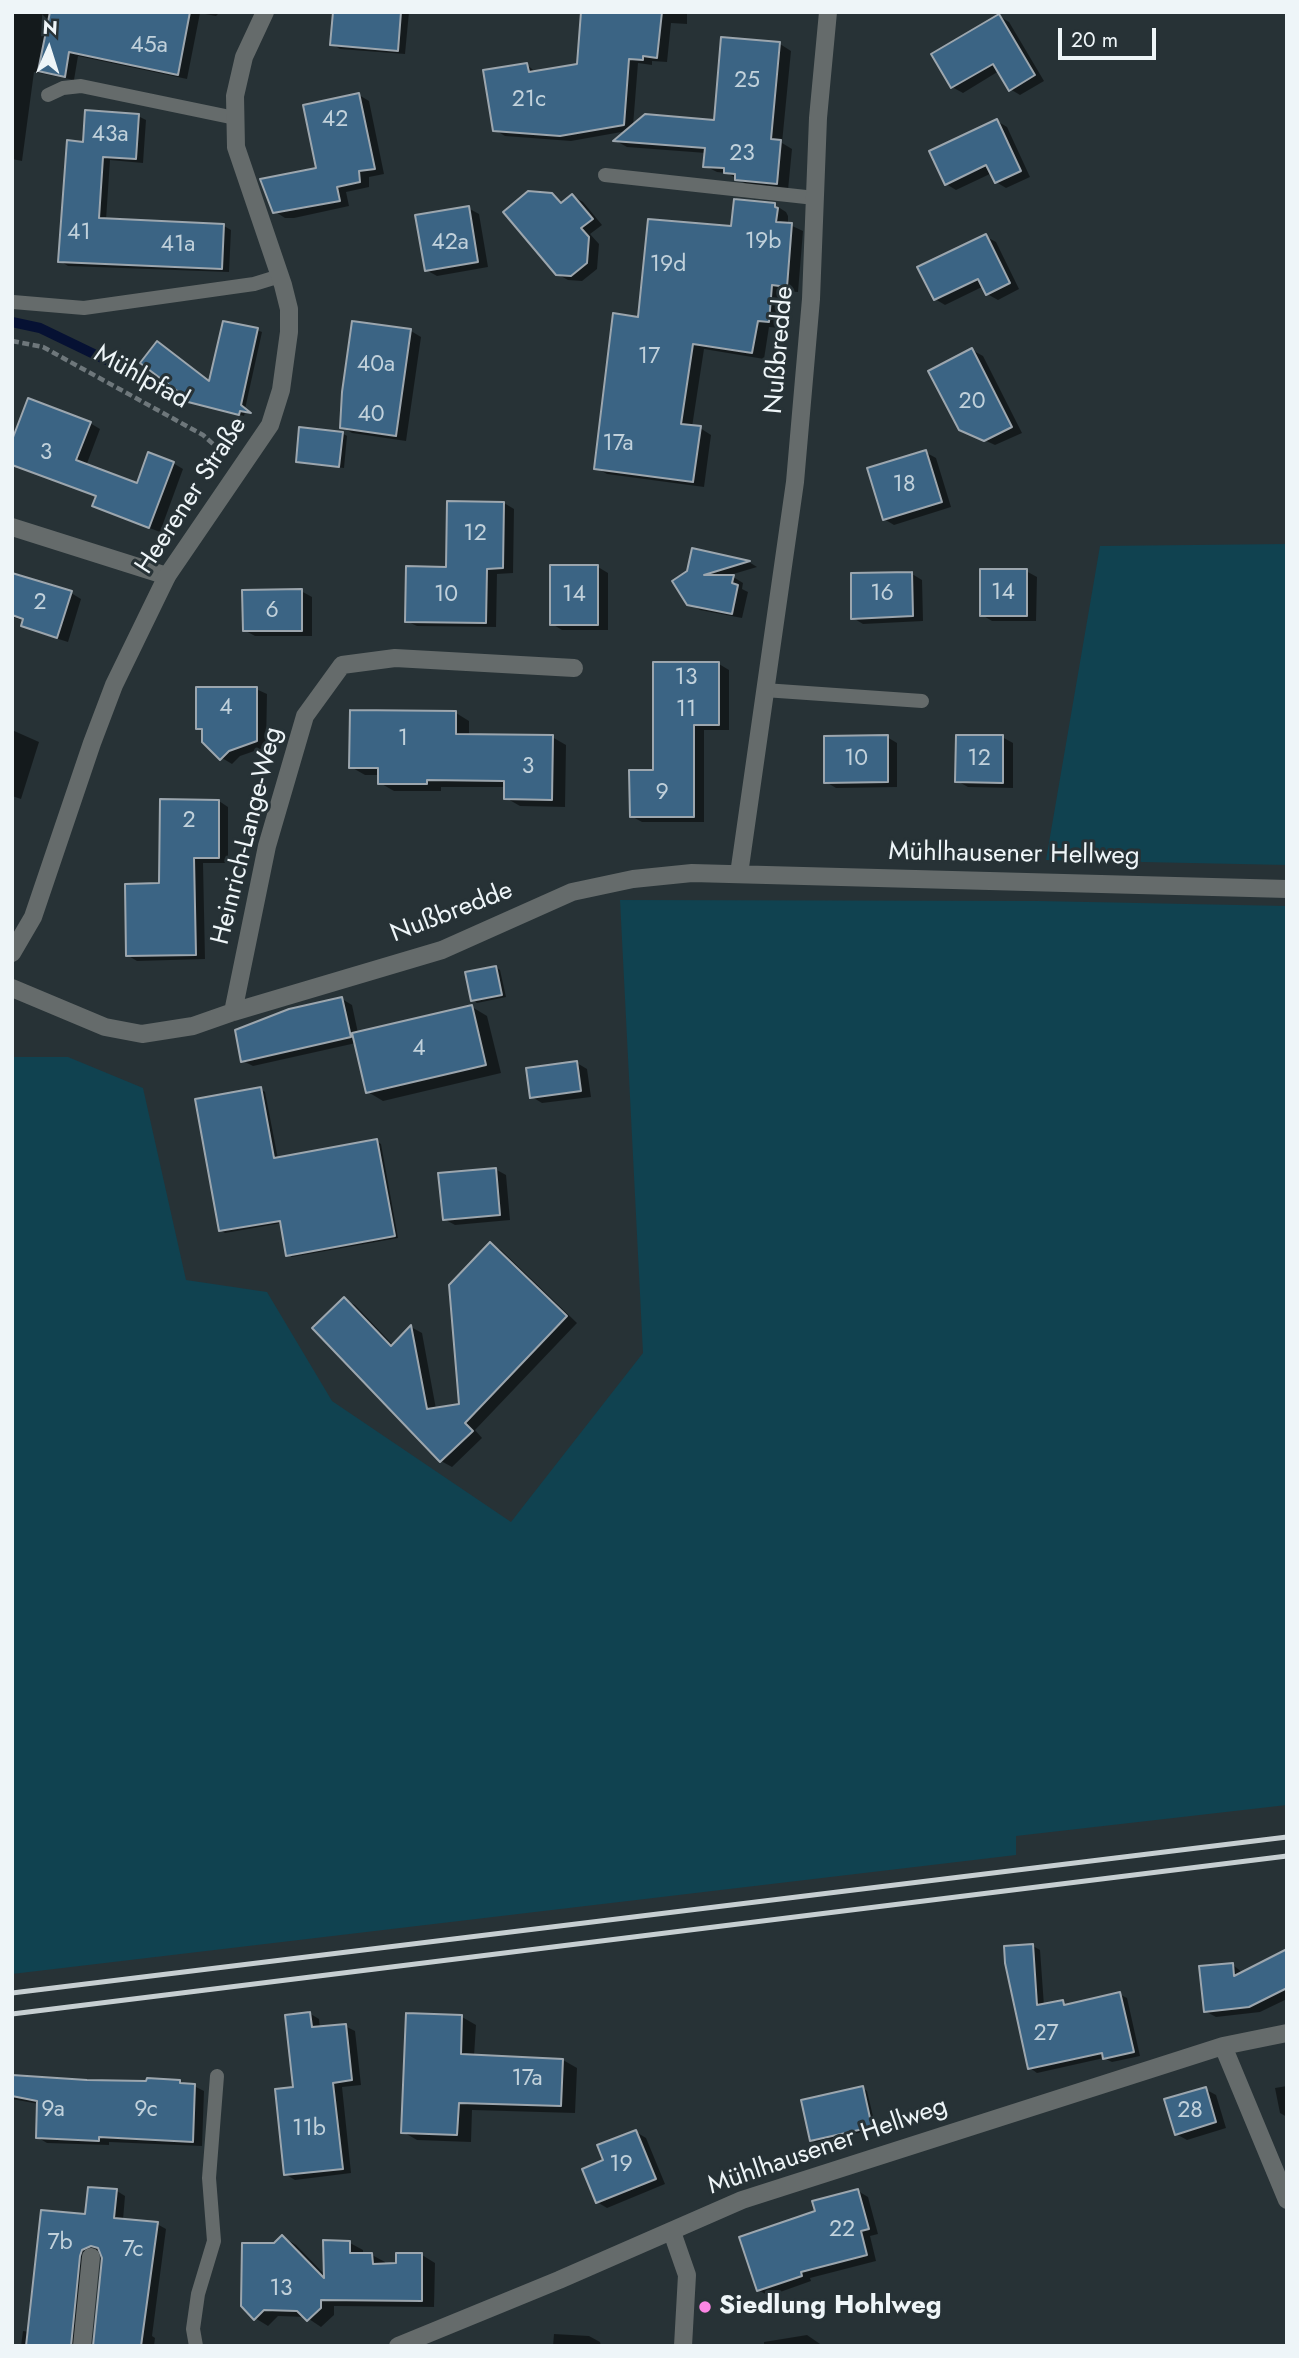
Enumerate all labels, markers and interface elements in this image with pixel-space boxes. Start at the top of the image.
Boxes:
north arrow [14,14,84,84]
text: N [42,14,58,41]
scale bar [1061,14,1159,58]
text: 20 m [1071,25,1118,55]
house number: 45a [130,32,168,60]
house number: 25 [734,67,760,95]
house number: 21c [512,86,546,114]
house number: 42 [322,106,348,134]
house number: 43a [91,121,129,149]
house number: 23 [729,140,755,168]
house number: 41 [67,219,91,247]
house number: 19b [745,228,781,256]
house number: 42a [431,229,469,257]
house number: 41a [161,231,195,259]
house number: 19d [650,251,686,279]
street label: Nußbredde [759,285,801,415]
street label: Mühlpfad [88,339,194,417]
house number: 17 [638,343,660,371]
house number: 40a [357,351,395,379]
house number: 20 [959,388,985,416]
house number: 40 [357,401,385,429]
street label: Heerener Straße [130,412,254,580]
house number: 17a [602,430,634,458]
house number: 3 [40,439,52,467]
house number: 18 [893,471,915,499]
house number: 12 [463,520,487,548]
house number: 14 [991,579,1015,607]
house number: 16 [870,580,894,608]
house number: 10 [434,581,458,609]
house number: 14 [562,581,586,609]
house number: 2 [33,589,47,617]
house number: 6 [265,597,279,625]
house number: 13 [675,664,697,692]
house number: 4 [219,694,233,722]
house number: 11 [676,696,696,724]
street label: Heinrich-Lange-Weg [206,724,290,948]
house number: 1 [398,725,408,753]
house number: 10 [844,745,868,773]
house number: 12 [967,745,991,773]
house number: 3 [522,753,534,781]
house number: 9 [655,779,669,807]
house number: 2 [182,807,196,835]
street label: Mühlhausener Hellweg [888,837,1140,873]
street label: Nußbredde [387,875,517,951]
house number: 4 [412,1035,426,1063]
house number: 27 [1033,2020,1059,2048]
house number: 17a [511,2065,543,2093]
street label: Mühlhausener Hellweg [704,2091,952,2203]
house number: 9a [41,2096,65,2124]
house number: 9c [134,2096,158,2124]
house number: 28 [1177,2097,1203,2125]
house number: 11b [292,2115,326,2143]
house number: 19 [609,2151,633,2179]
house number: 22 [829,2216,855,2244]
house number: 7b [47,2229,73,2257]
house number: 7c [122,2236,144,2264]
house number: 13 [270,2275,292,2303]
place label: Siedlung Hohlweg [719,2291,942,2323]
marker: Siedlung Hohlweg [697,2299,713,2315]

